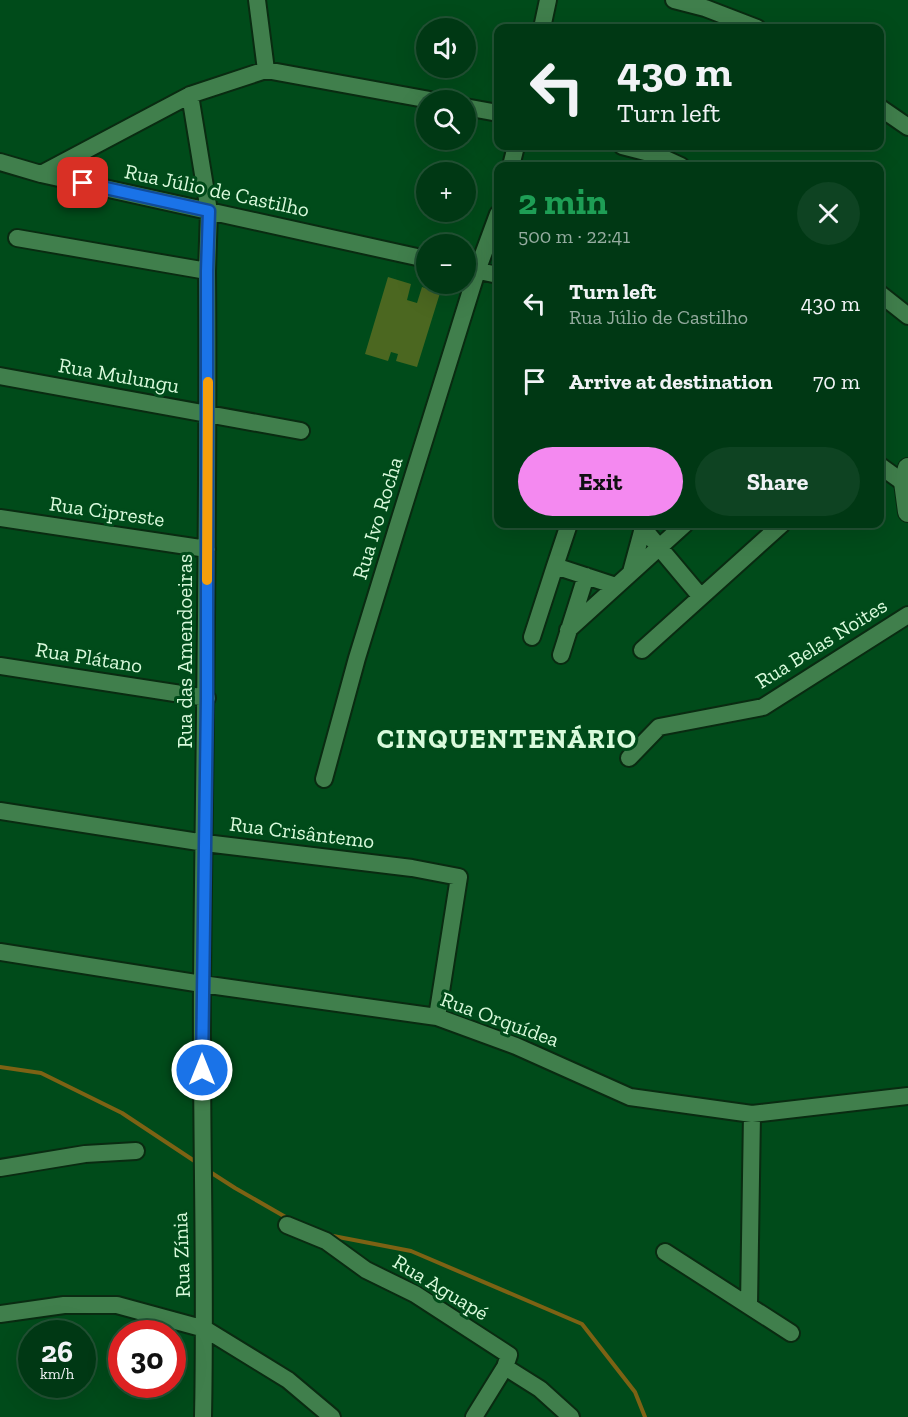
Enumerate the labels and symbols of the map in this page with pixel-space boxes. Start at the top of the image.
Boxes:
pin [57,157,108,208]
street label: Rua Júlio de Castilho [122,158,312,222]
street label: Rua Mulungu [57,352,182,398]
street label: Rua Ivo Rocha [347,454,407,582]
street label: Rua Cipreste [48,491,166,531]
street label: Rua das Amendoeiras [172,554,197,748]
street label: Rua Belas Noites [751,593,891,693]
street label: Rua Plátano [34,636,144,678]
district label: CINQUENTENÁRIO [377,723,637,755]
street label: Rua Crisântemo [228,811,376,853]
street label: Rua Orquídea [437,986,563,1052]
position arrow [170,1038,234,1102]
street label: Rua Zínia [167,1212,195,1298]
street label: Rua Aguapé [389,1249,493,1325]
speed limit sign: 30 [108,1320,186,1398]

